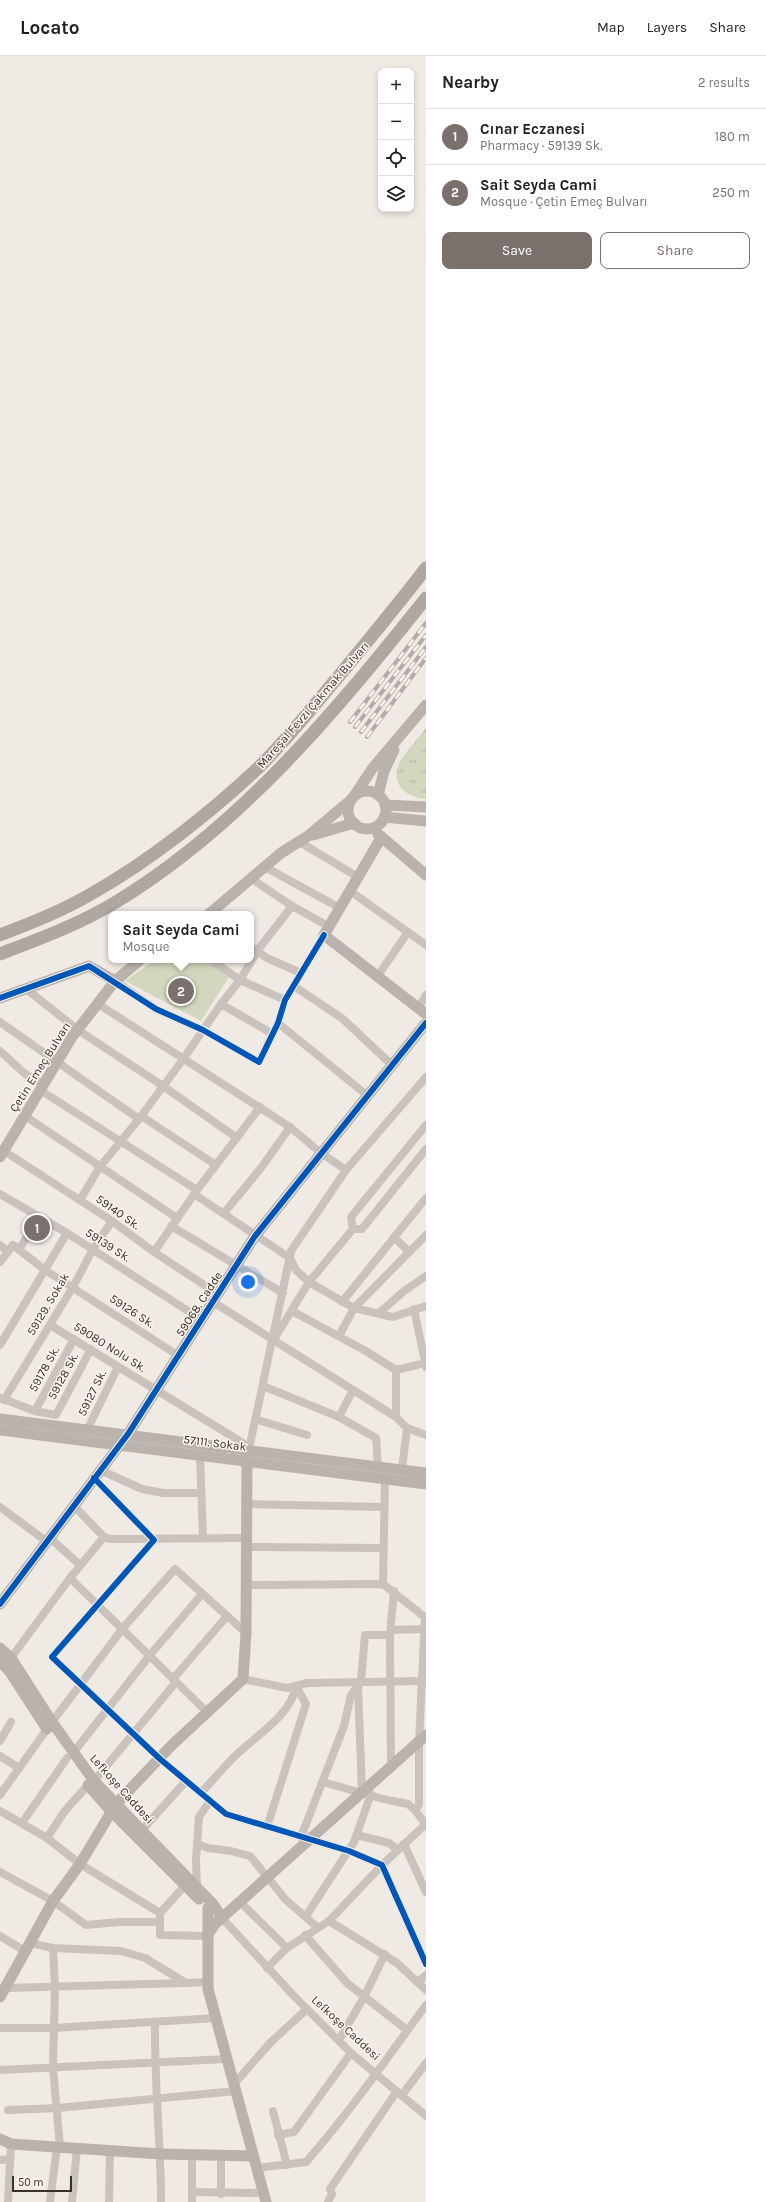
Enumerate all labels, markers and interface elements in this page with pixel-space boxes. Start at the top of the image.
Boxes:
text: Locato [20,17,80,39]
text: Map [597,19,625,36]
text: Layers [647,19,687,36]
text: Share [709,19,746,36]
map controls [378,68,414,212]
button: + [378,68,414,104]
text: Nearby [442,72,499,92]
text: 2 results [698,75,750,90]
button: − [378,104,414,140]
text: Cınar Eczanesi [480,120,585,138]
text: 1 [453,129,457,144]
text: 180 m [715,129,750,144]
text: Pharmacy · 59139 Sk. [480,138,602,153]
button: locate [378,140,414,176]
button: layers [378,176,414,212]
text: Sait Seyda Cami [480,176,597,194]
text: 2 [451,185,459,200]
text: 250 m [712,185,750,200]
text: Mosque · Çetin Emeç Bulvarı [480,194,648,209]
button: Save [442,232,592,269]
button: Share [600,232,750,269]
street label: Mareşal Fevzi Çakmak Bulvarı [254,639,372,771]
popup [108,911,254,963]
text: Sait Seyda Cami [122,921,240,939]
text: Mosque [122,939,169,954]
pin: 2 [168,976,194,1006]
street label: Çetin Emeç Bulvarı [7,1019,73,1115]
street label: 59140 Sk. [93,1192,143,1232]
pin: 1 [24,1213,50,1243]
street label: 59139 Sk. [83,1225,133,1265]
street label: 59068. Cadde [173,1269,225,1339]
street label: 59129. Sokak [24,1270,72,1338]
your location [238,1272,258,1292]
street label: 59126 Sk. [107,1291,157,1331]
street label: 59080 Nolu Sk. [71,1319,149,1375]
street label: 59178 Sk. [26,1344,62,1394]
street label: 59128 Sk. [45,1350,81,1402]
street label: 59127 Sk. [75,1368,109,1418]
street label: 57111. Sokak [183,1432,247,1454]
street label: Lefkoşe Caddesi [87,1751,157,1827]
street label: Lefkoşe Caddesi [309,1993,383,2063]
scale bar [12,2174,72,2193]
text: 50 m [18,2176,44,2189]

